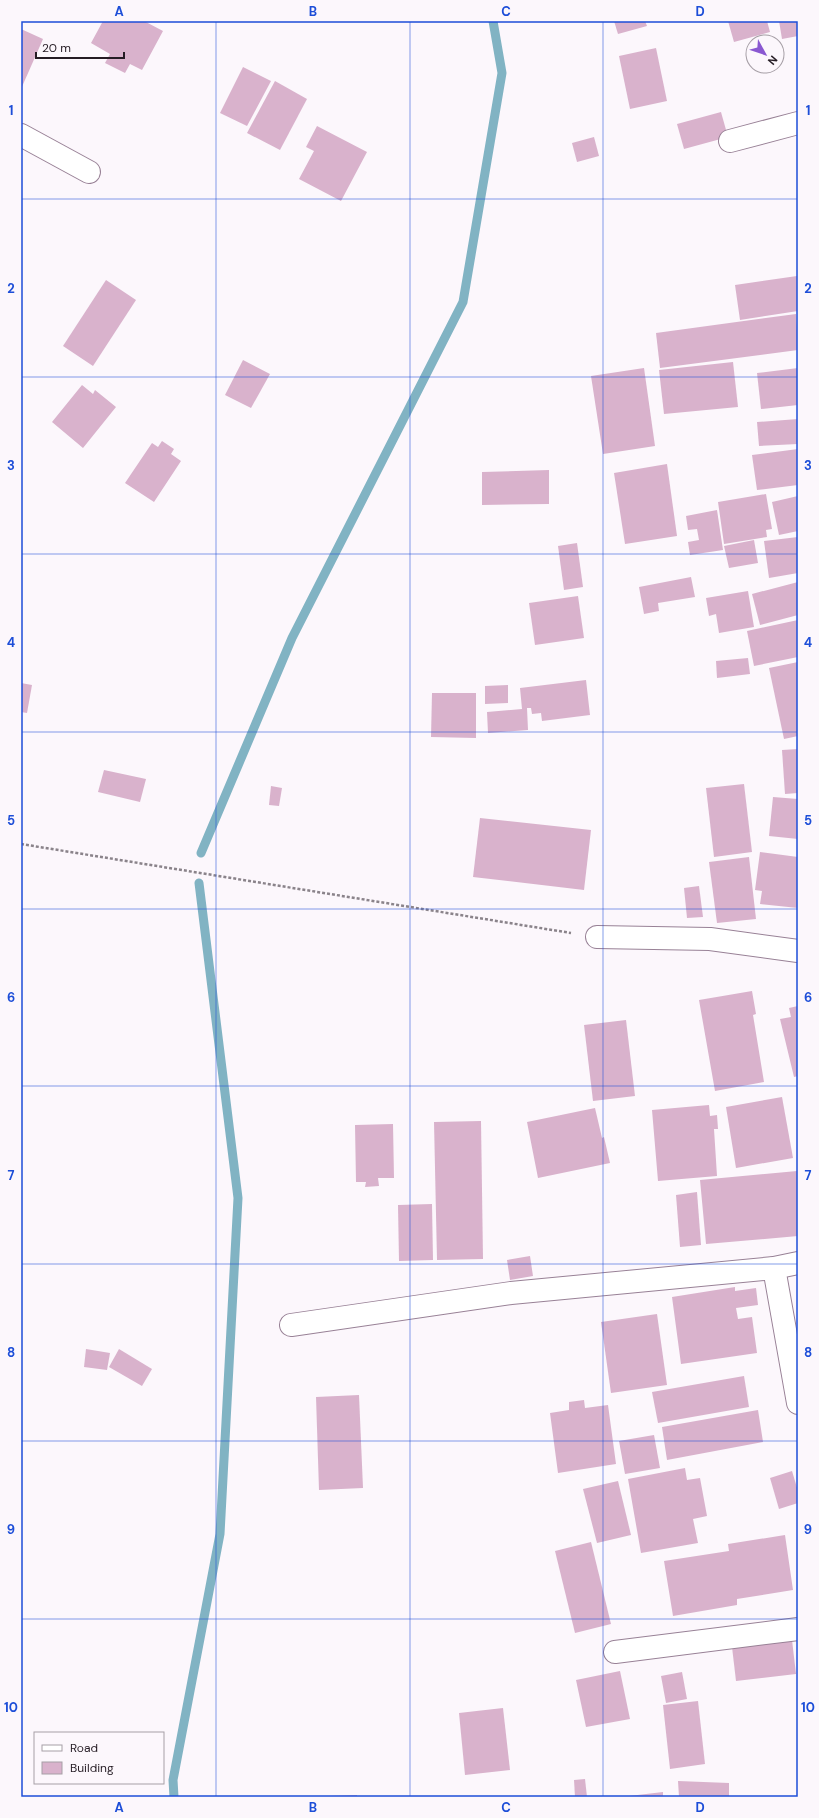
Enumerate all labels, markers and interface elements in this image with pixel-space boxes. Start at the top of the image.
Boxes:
text: A [114,3,124,20]
text: B [309,3,317,20]
text: C [501,3,511,20]
text: D [695,3,705,20]
scale bar [36,34,124,60]
north arrow [745,34,785,74]
text: 20 m [42,40,71,56]
text: N [765,53,781,68]
text: 1 [9,102,13,119]
text: 1 [806,102,810,119]
text: 2 [7,280,15,297]
text: 2 [804,280,812,297]
text: 3 [7,457,15,474]
text: 3 [804,457,812,474]
text: 4 [7,634,15,651]
text: 4 [804,634,812,651]
text: 5 [7,812,15,829]
text: 5 [804,812,812,829]
text: 6 [7,989,15,1006]
text: 6 [804,989,812,1006]
text: 7 [8,1167,15,1184]
text: 7 [805,1167,812,1184]
text: 8 [7,1344,15,1361]
text: 8 [804,1344,812,1361]
text: 9 [7,1521,15,1538]
text: 9 [804,1521,812,1538]
text: 10 [4,1699,18,1716]
text: 10 [801,1699,815,1716]
legend [34,1732,164,1784]
text: Road [70,1740,98,1756]
text: Building [70,1760,114,1776]
text: A [114,1799,124,1816]
text: B [309,1799,317,1816]
text: C [501,1799,511,1816]
text: D [695,1799,705,1816]

